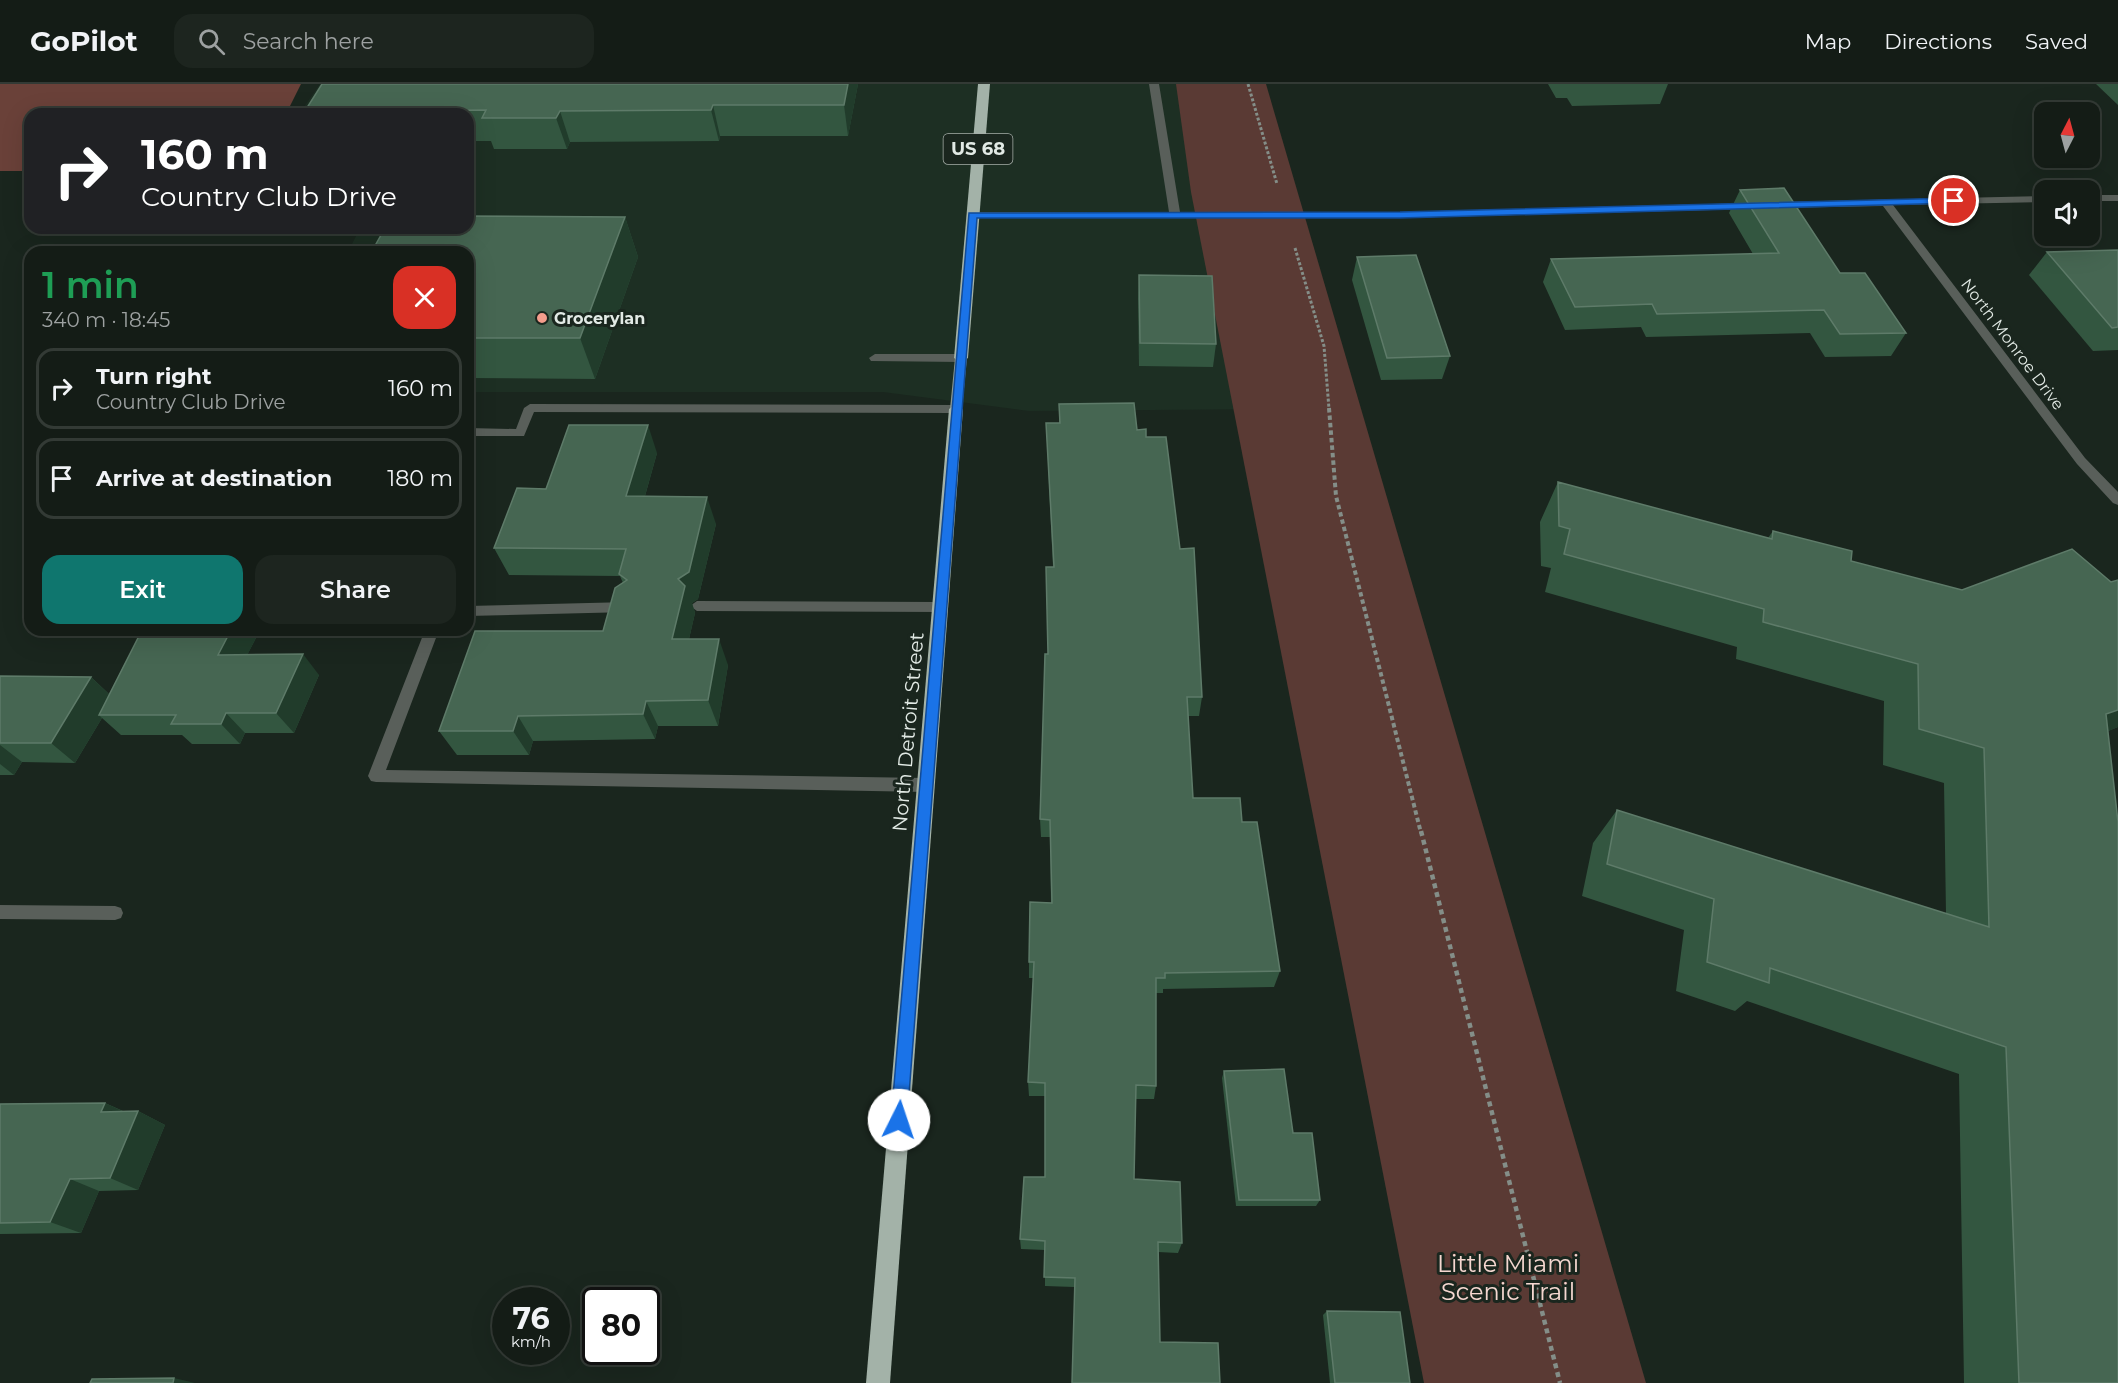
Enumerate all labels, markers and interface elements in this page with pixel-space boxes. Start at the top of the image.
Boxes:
search box [174,14,594,68]
text: GoPilot [30,24,138,58]
icon: search [195,25,228,58]
text: Search here [243,28,374,55]
text: Map [1805,29,1851,54]
text: Directions [1884,29,1992,54]
text: Saved [2025,29,2088,54]
north arrow [2034,102,2100,168]
map controls [2034,102,2100,246]
text: 160 m [141,128,269,180]
icon: right [42,132,120,210]
road number: US 68 [944,134,1012,164]
pin [1928,175,1979,226]
text: Country Club Drive [141,180,397,213]
button: sound [2034,180,2100,246]
icon: arrive [1937,184,1970,217]
text: 1 min [42,263,139,307]
button: close [393,266,456,329]
street label: North Monroe Drive [1957,275,2068,414]
text: 340 m · 18:45 [42,308,170,332]
place label: Grocerylan [554,309,645,328]
marker: Grocerylan [535,311,549,325]
text: Turn right [96,363,211,390]
icon: right [45,372,78,405]
text: 160 m [388,375,453,402]
text: Country Club Drive [96,390,286,414]
icon: arrive [45,462,78,495]
text: Arrive at destination [96,465,332,492]
text: 180 m [387,465,453,492]
button: Exit [42,555,243,624]
button: Share [255,555,456,624]
street label: North Detroit Street [887,631,929,833]
position arrow [867,1088,931,1152]
park label: Little Miami Scenic Trail [1437,1249,1579,1306]
speed limit sign: 80 [582,1287,660,1365]
text: 76 [512,1300,550,1337]
text: km/h [511,1332,551,1351]

